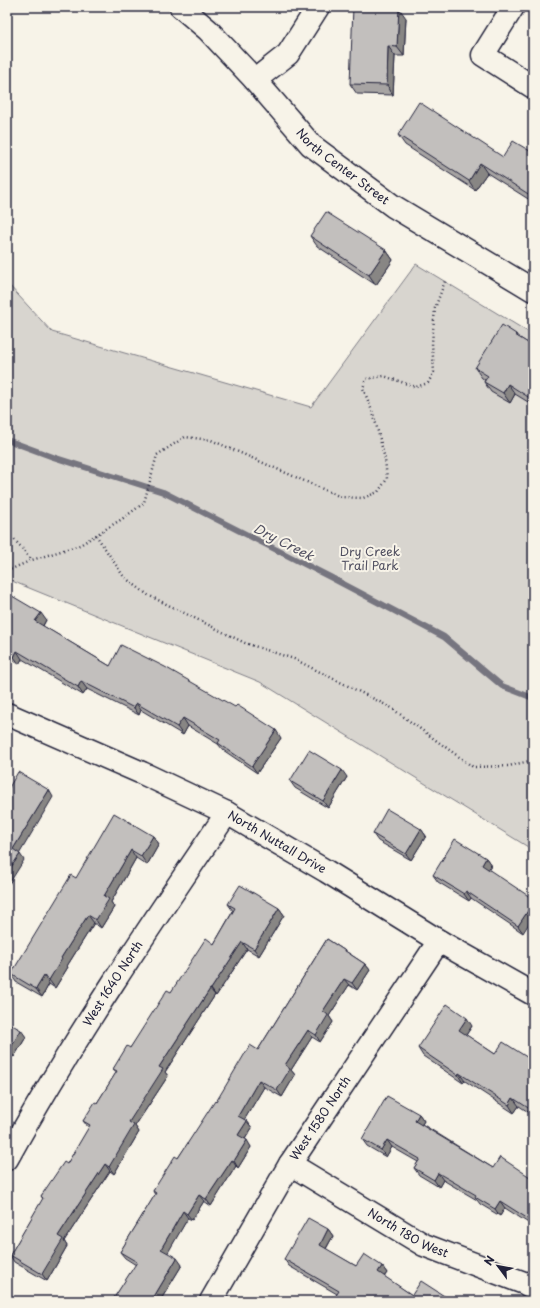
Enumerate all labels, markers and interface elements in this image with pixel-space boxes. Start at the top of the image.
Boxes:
street label: North Center Street [292,124,394,208]
water label: Dry Creek [251,518,319,565]
park label: Dry Creek Trail Park [340,542,400,574]
street label: North Nuttall Drive [225,805,330,877]
street label: West 1640 North [78,937,147,1029]
street label: West 1580 North [285,1072,355,1164]
street label: North 180 West [365,1203,451,1262]
north arrow [478,1246,518,1286]
text: N [480,1252,499,1269]

